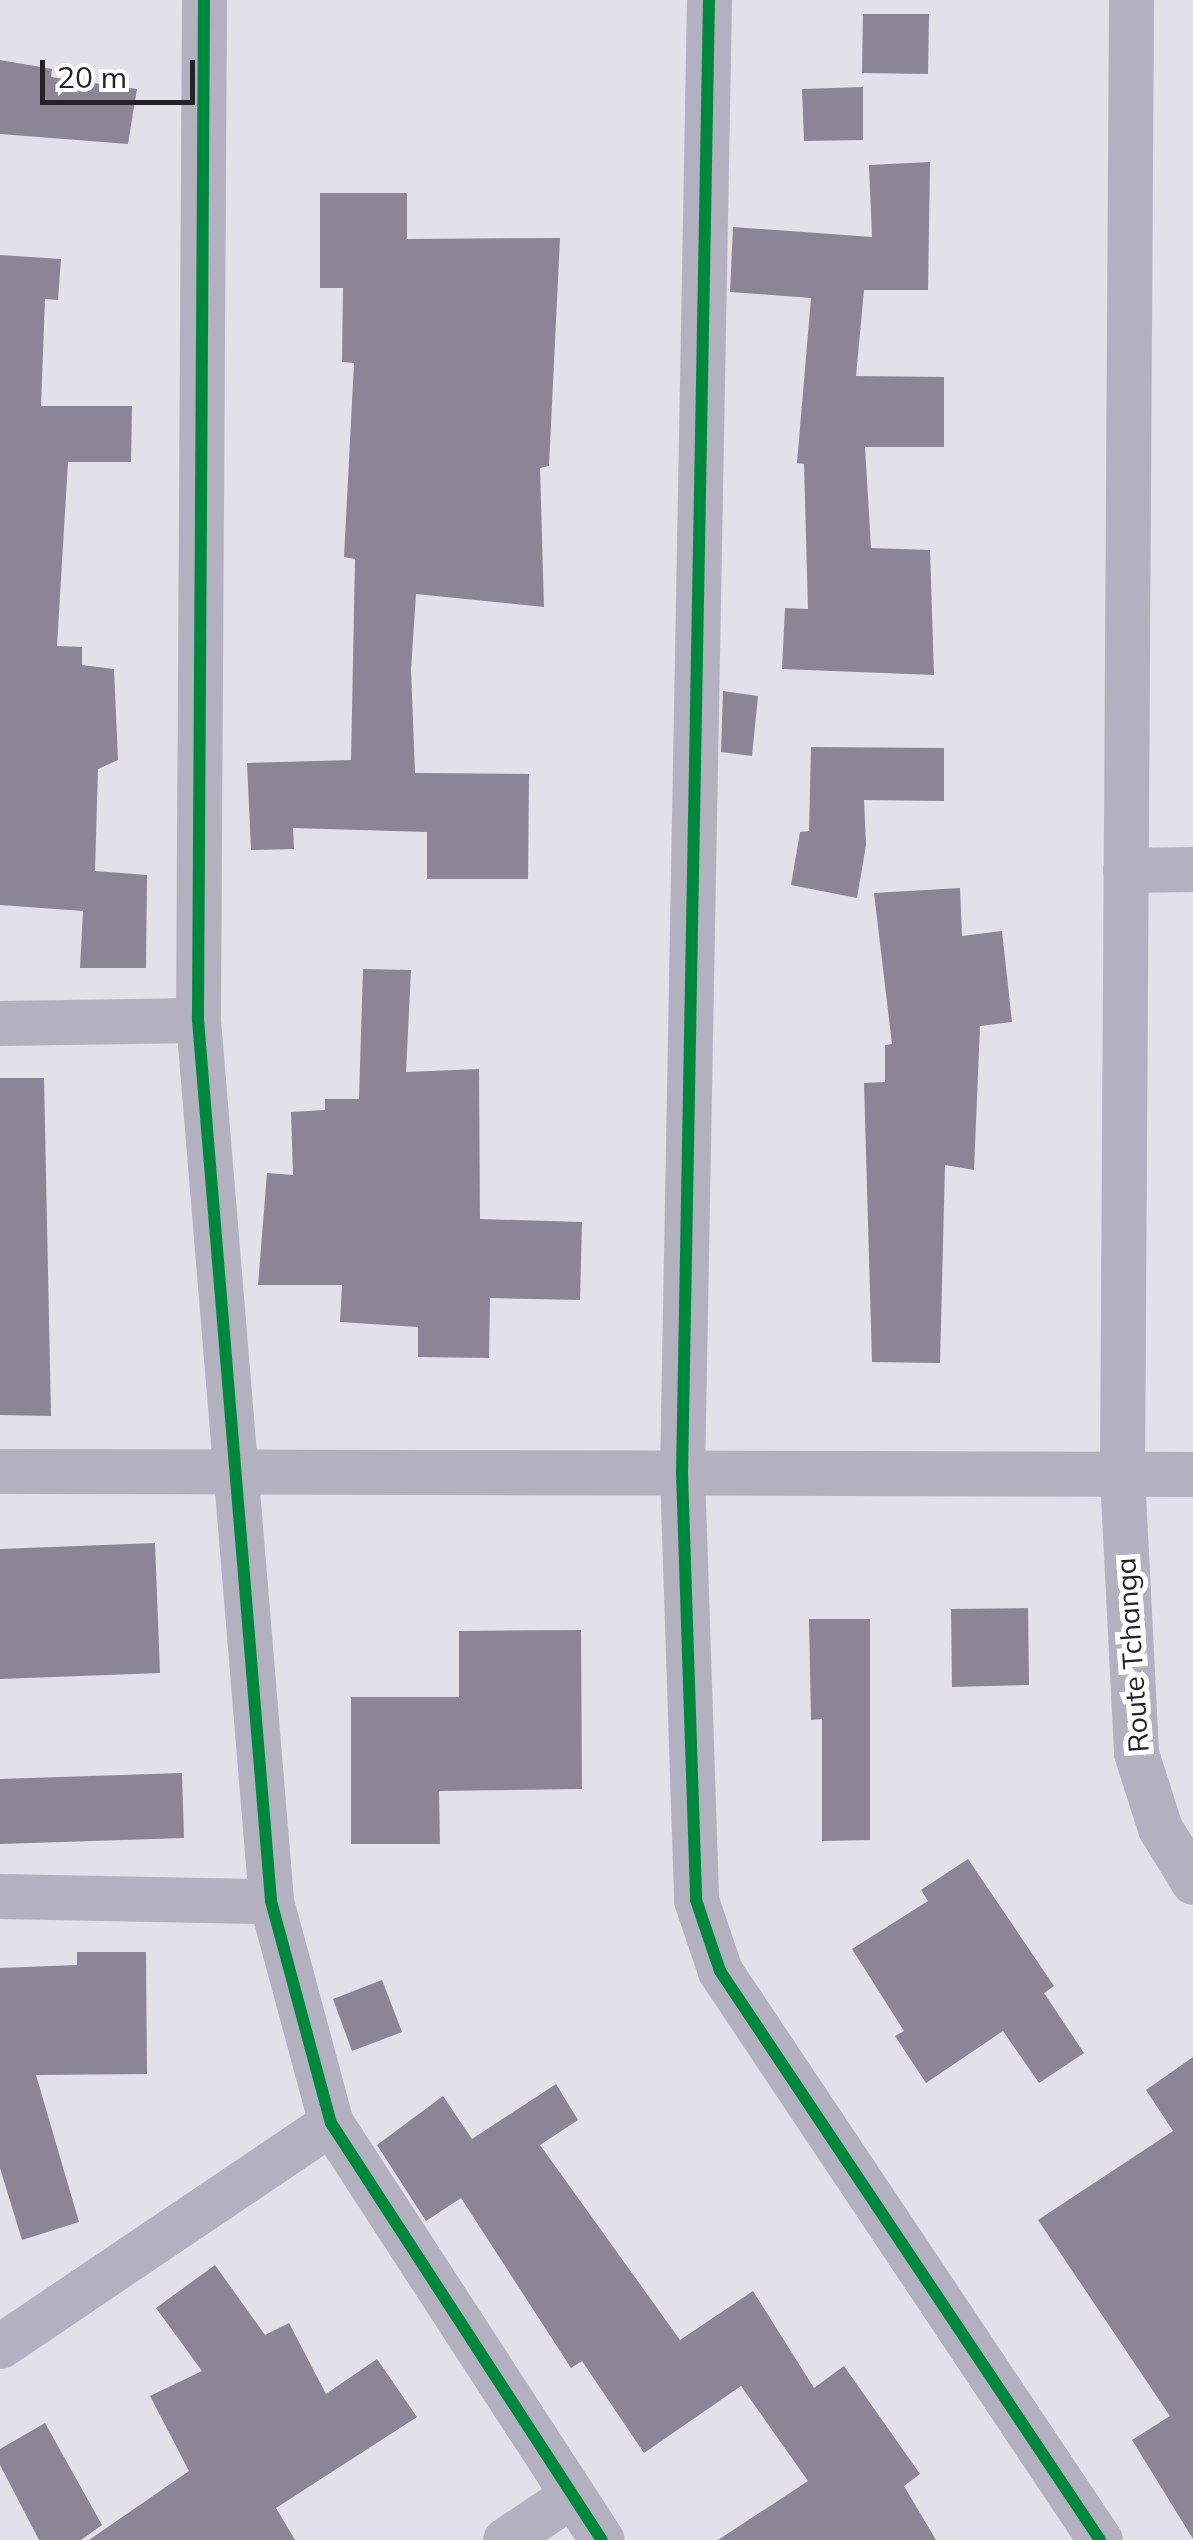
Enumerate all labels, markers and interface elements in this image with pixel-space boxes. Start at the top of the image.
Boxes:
scale bar [45,40,200,102]
text: 20 m [57,58,127,96]
street label: Route Tchanga [1108,1556,1156,1754]

